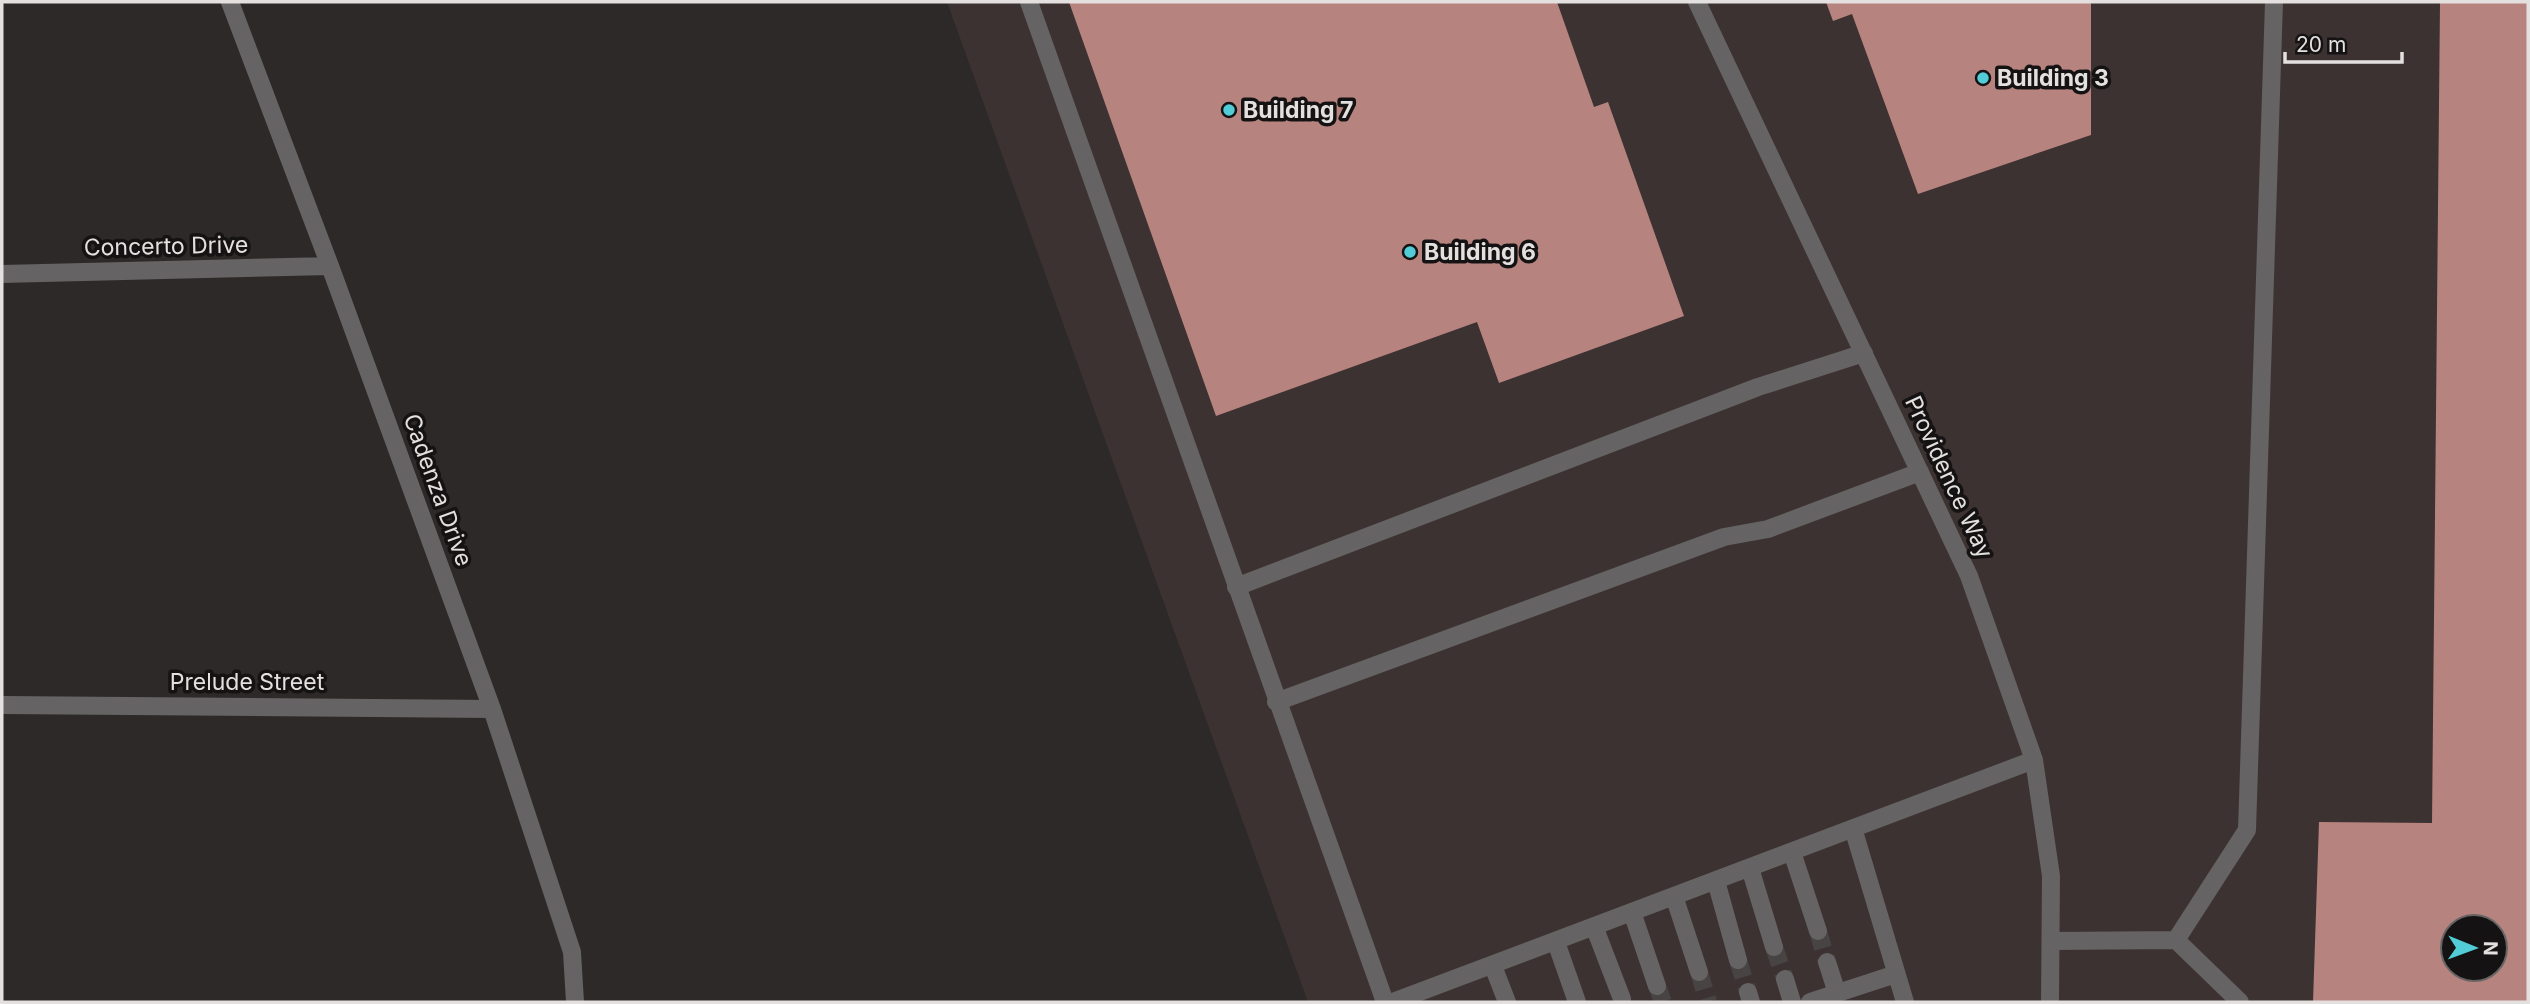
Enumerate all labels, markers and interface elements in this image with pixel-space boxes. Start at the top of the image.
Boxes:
scale bar [2285,21,2402,65]
text: 20 m [2296,32,2346,57]
place label: Building 3 [1997,64,2109,92]
marker: Building 3 [1975,70,1991,86]
place label: Building 7 [1243,96,1353,124]
marker: Building 7 [1221,102,1237,118]
street label: Concerto Drive [84,231,248,261]
place label: Building 6 [1424,238,1536,266]
marker: Building 6 [1402,244,1418,260]
street label: Providence Way [1899,391,1999,563]
street label: Cadenza Drive [397,410,479,570]
street label: Prelude Street [170,668,325,696]
north arrow [2439,913,2509,983]
text: N [2479,941,2502,956]

